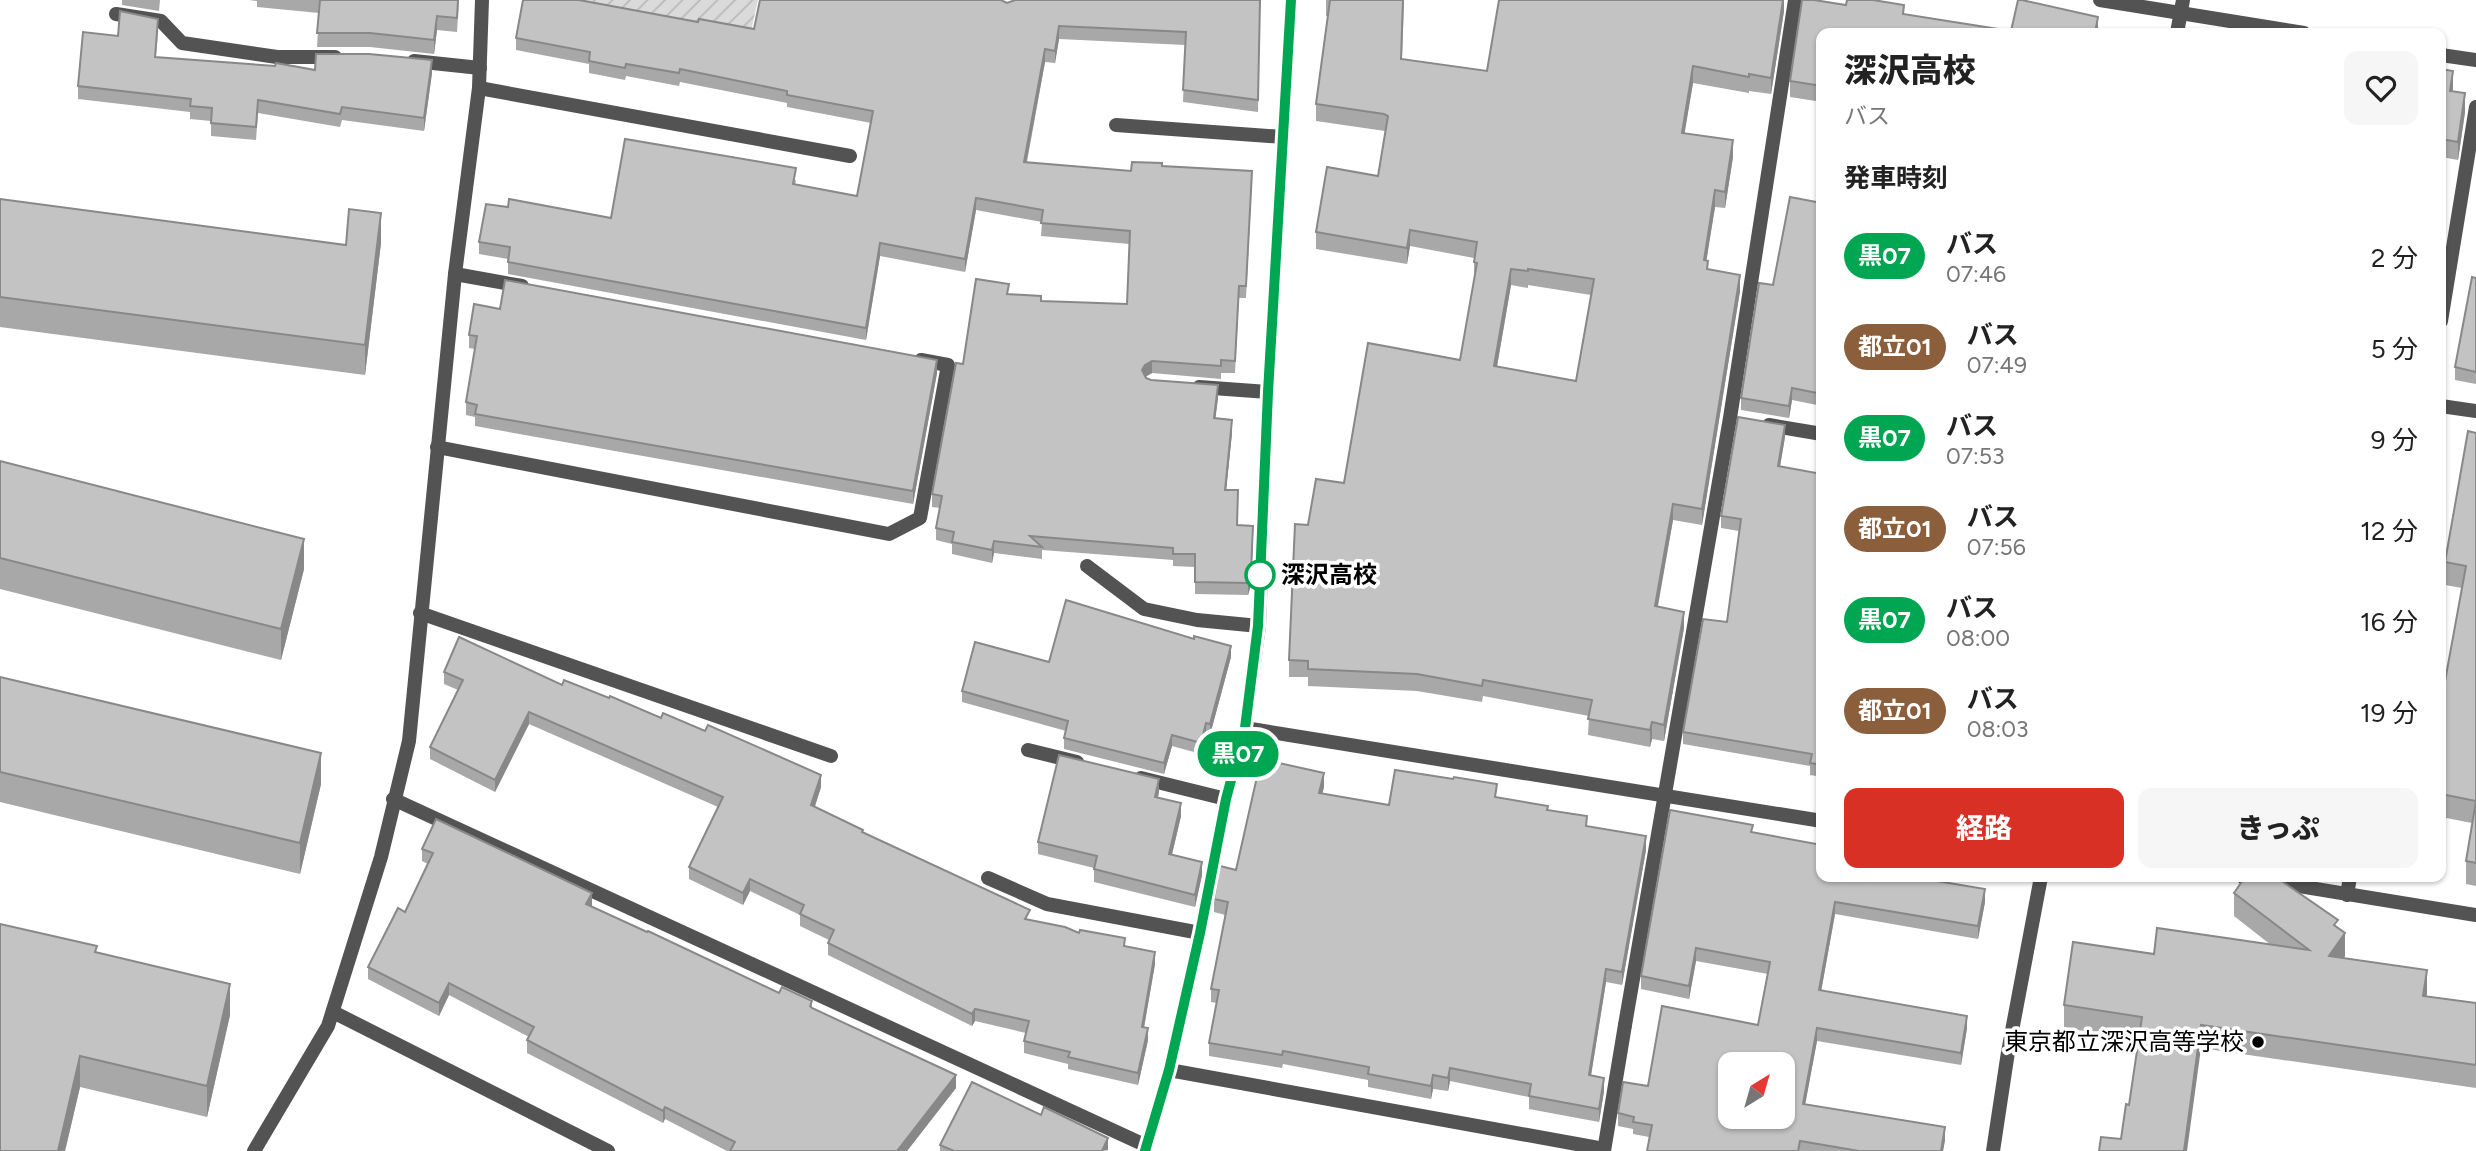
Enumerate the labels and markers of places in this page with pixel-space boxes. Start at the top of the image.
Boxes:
marker: 深沢高校 [1245,560,1275,590]
place label: 深沢高校 [1281,560,1377,589]
place label: 東京都立深沢高等学校 [2004,1027,2244,1056]
marker: 東京都立深沢高等学校 [2250,1034,2266,1050]

